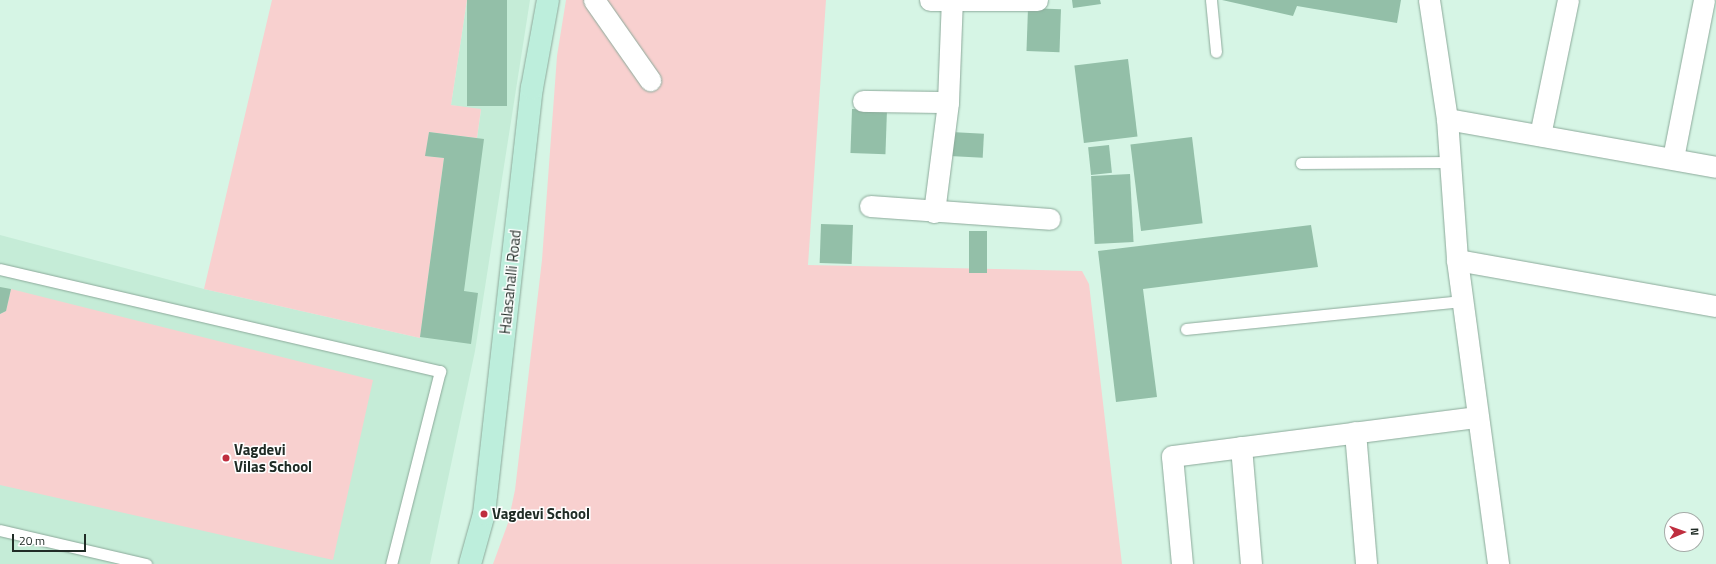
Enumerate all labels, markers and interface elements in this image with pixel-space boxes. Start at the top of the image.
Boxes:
street label: Halasahalli Road [496,229,524,335]
place label: Vagdevi Vilas School [234,440,312,475]
marker: Vagdevi Vilas School [221,453,231,463]
place label: Vagdevi School [492,505,590,523]
marker: Vagdevi School [479,509,489,519]
north arrow [1664,512,1704,552]
scale bar [14,526,88,552]
text: N [1687,528,1703,536]
text: 20 m [19,531,45,550]

